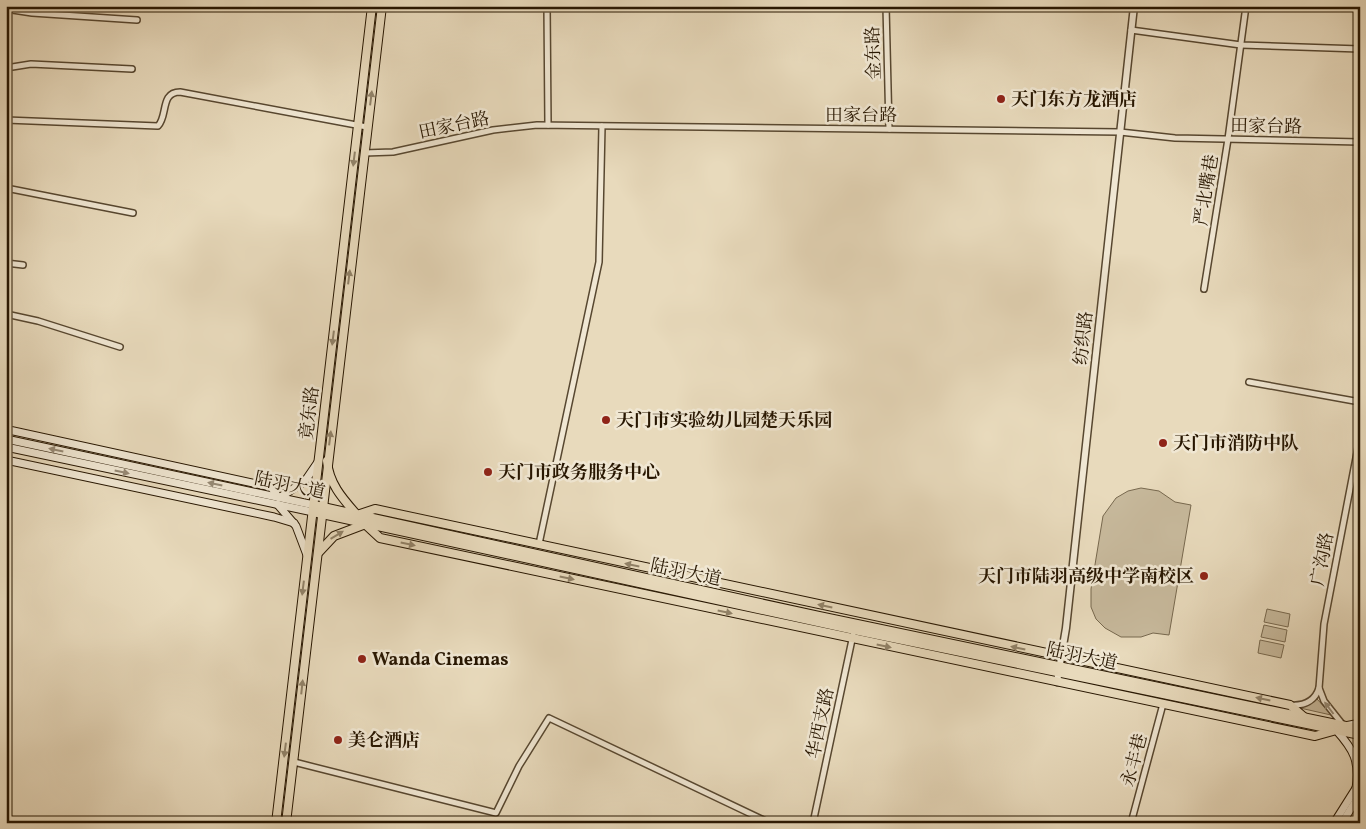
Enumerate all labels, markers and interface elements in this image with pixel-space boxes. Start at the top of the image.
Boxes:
street label: 金东路 [861,26,888,80]
place label: 天门东方龙酒店 [1011,88,1137,113]
one-way arrow [367,89,375,105]
marker: 天门东方龙酒店 [995,93,1007,105]
street label: 田家台路 [825,104,897,129]
street label: 田家台路 [416,107,492,146]
street label: 田家台路 [1230,114,1302,141]
one-way arrow [350,151,358,167]
street label: 严北嘴巷 [1190,153,1225,228]
one-way arrow [345,268,353,284]
street label: 纺织路 [1069,310,1100,366]
one-way arrow [329,330,337,346]
street label: 竟东路 [295,385,326,442]
place label: 天门市实验幼儿园楚天乐园 [616,409,832,434]
marker: 天门市实验幼儿园楚天乐园 [600,414,612,426]
one-way arrow [326,430,334,446]
place label: 天门市消防中队 [1173,432,1299,457]
marker: 天门市消防中队 [1157,437,1169,449]
one-way arrow [47,445,63,453]
place label: 天门市政务服务中心 [498,461,660,486]
marker: 天门市政务服务中心 [482,466,494,478]
street label: 陆羽大道 [252,467,328,506]
one-way arrow [115,468,130,476]
one-way arrow [207,480,222,488]
one-way arrow [331,530,344,539]
street label: 广沟路 [1306,530,1341,588]
one-way arrow [400,540,415,548]
street label: 陆羽大道 [648,554,724,593]
one-way arrow [624,561,640,569]
place label: 天门市陆羽高级中学南校区 [978,565,1194,590]
marker: 天门市陆羽高级中学南校区 [1198,570,1210,582]
one-way arrow [559,574,574,582]
one-way arrow [299,581,307,597]
one-way arrow [817,602,833,610]
one-way arrow [718,608,733,616]
street label: 陆羽大道 [1044,638,1120,677]
one-way arrow [877,642,892,650]
one-way arrow [1010,643,1026,651]
place label: Wanda Cinemas [372,648,509,673]
marker: Wanda Cinemas [356,653,368,665]
one-way arrow [298,679,306,695]
street label: 华西支路 [802,685,841,761]
one-way arrow [1255,695,1270,703]
one-way arrow [1324,702,1335,715]
place label: 美仑酒店 [348,729,420,754]
street label: 永丰巷 [1116,731,1155,790]
marker: 美仑酒店 [332,734,344,746]
one-way arrow [281,742,289,758]

